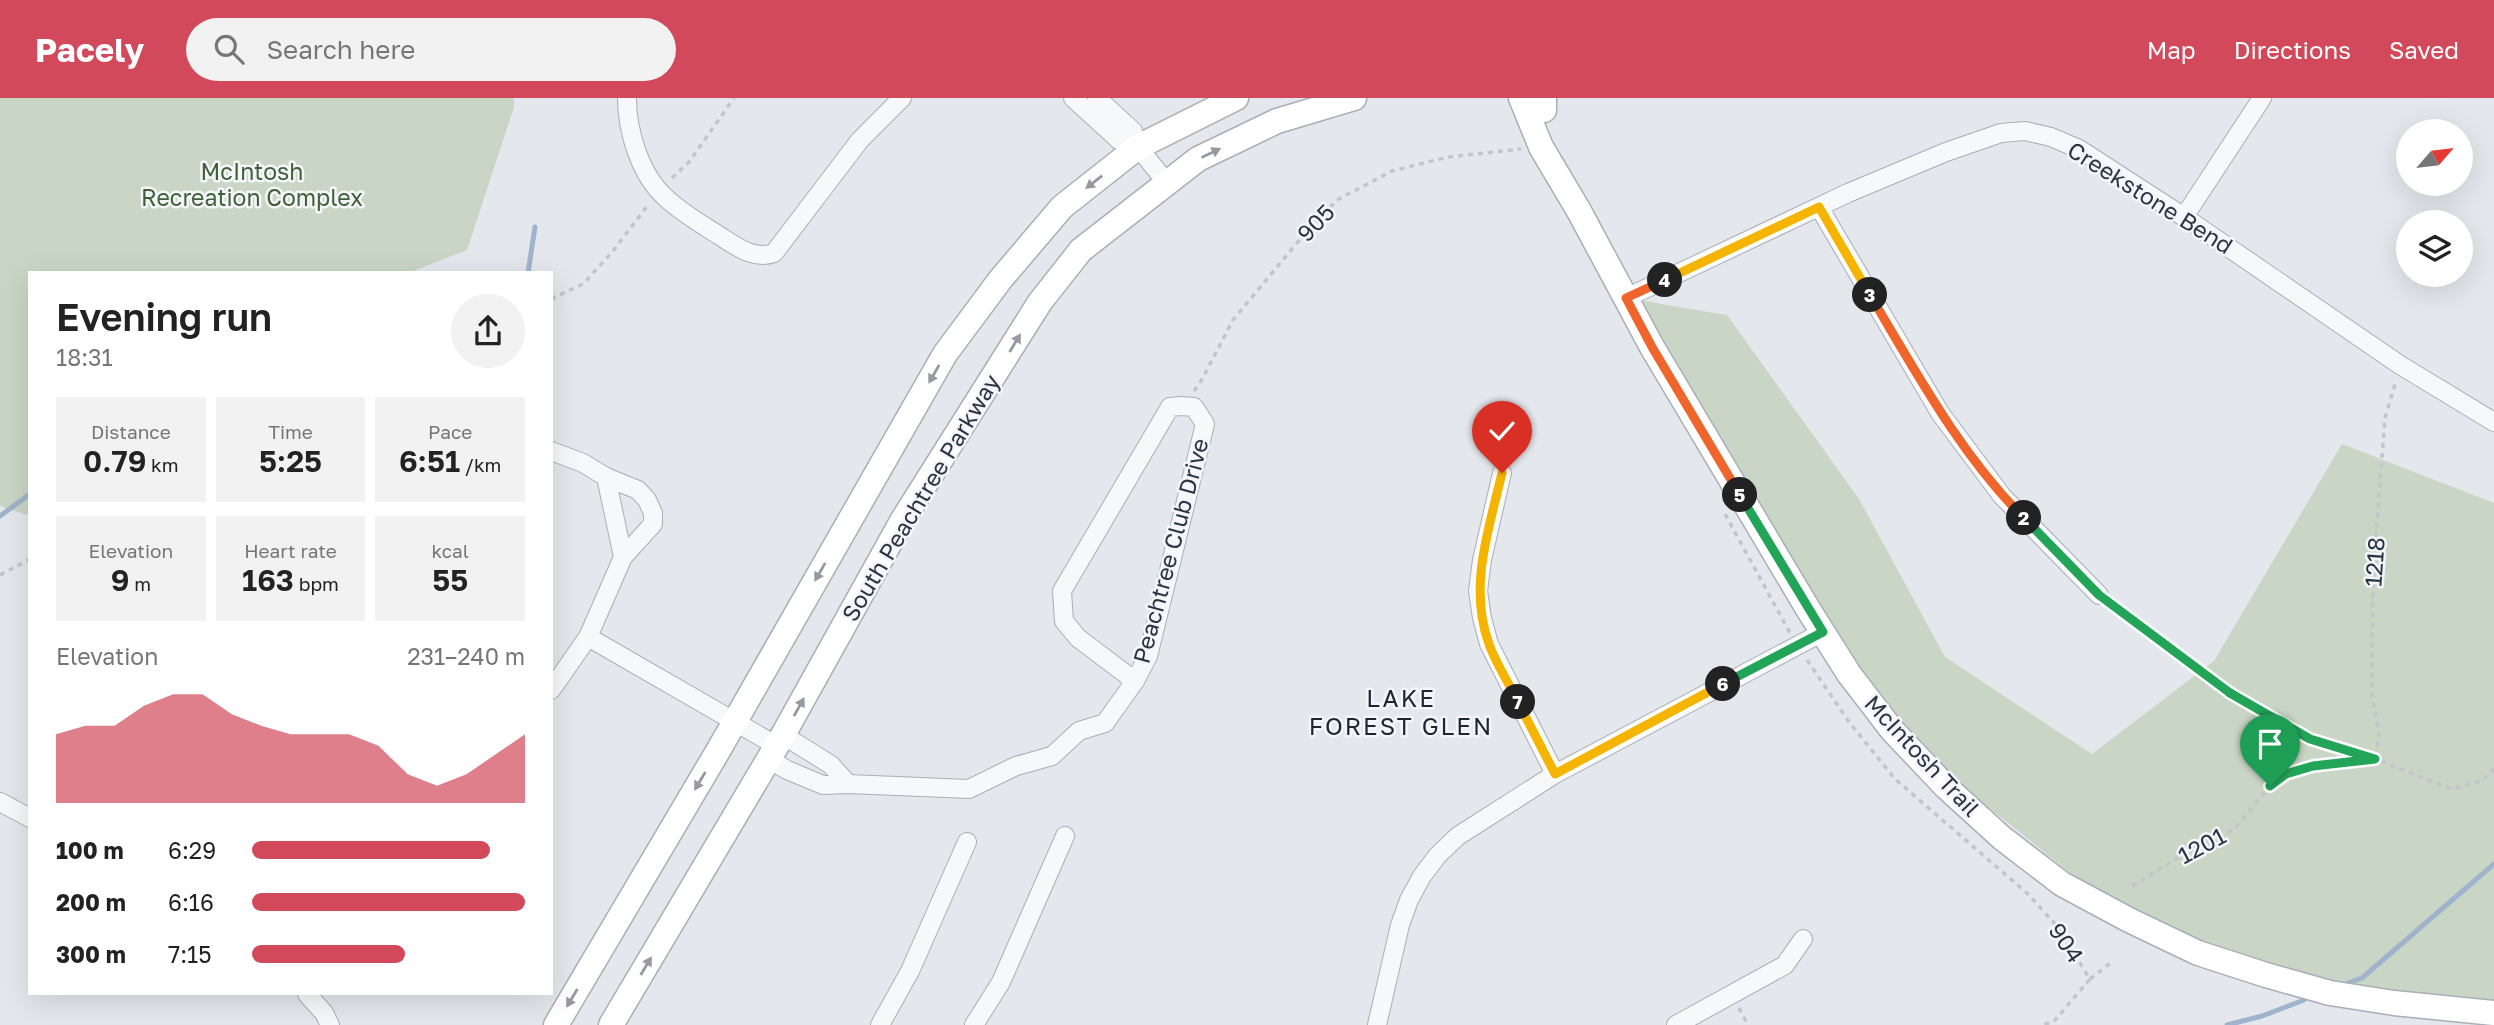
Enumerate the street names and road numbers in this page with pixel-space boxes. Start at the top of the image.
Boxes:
street label: Creekstone Bend [2063,135,2238,259]
street label: 905 [1291,198,1340,247]
street label: South Peachtree Parkway [835,369,1005,626]
street label: Peachtree Club Drive [1127,435,1214,666]
street label: 1218 [2358,536,2390,588]
street label: McIntosh Trail [1859,689,1986,822]
street label: 1201 [2173,821,2230,869]
street label: 904 [2043,917,2090,968]

